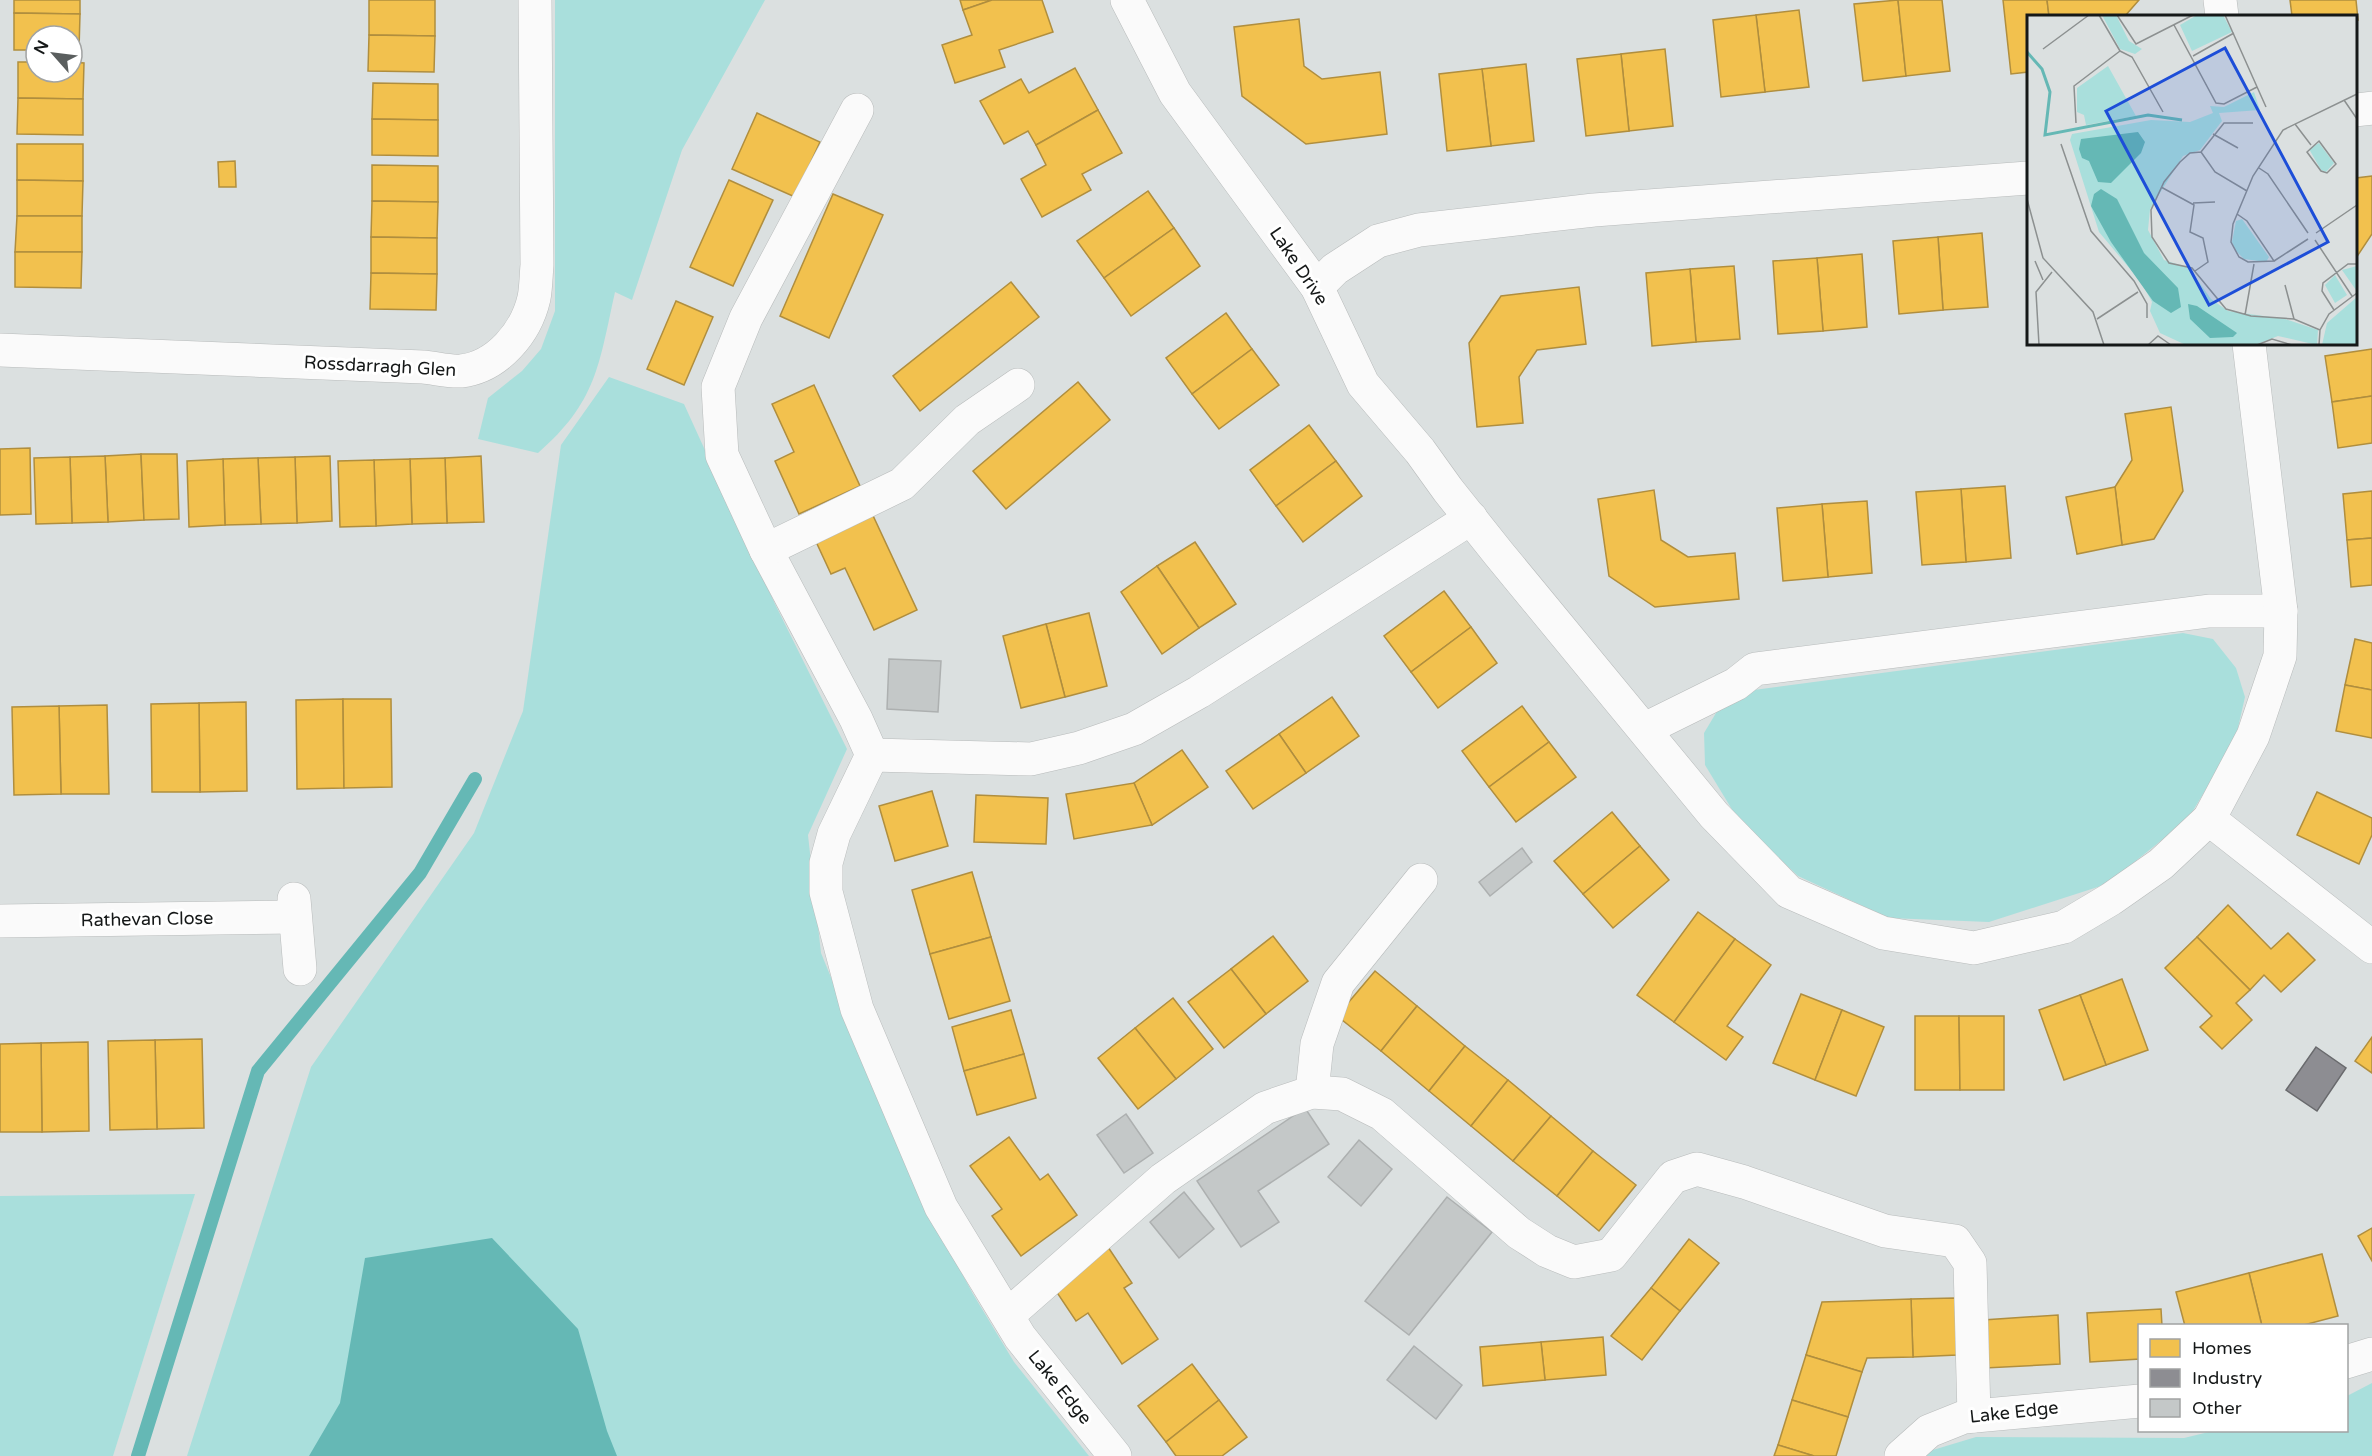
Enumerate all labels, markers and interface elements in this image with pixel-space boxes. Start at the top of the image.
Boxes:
inset map [2027,15,2357,345]
north arrow [24,24,84,84]
text: N [30,37,53,58]
street label: Lake Drive [1265,223,1333,309]
street label: Rossdarragh Glen [303,351,457,381]
street label: Rathevan Close [81,907,213,931]
legend [2138,1324,2348,1432]
text: Homes [2192,1337,2252,1359]
street label: Lake Edge [1023,1345,1097,1429]
text: Industry [2192,1367,2263,1389]
street label: Lake Edge [1969,1396,2059,1428]
text: Other [2192,1397,2242,1419]

